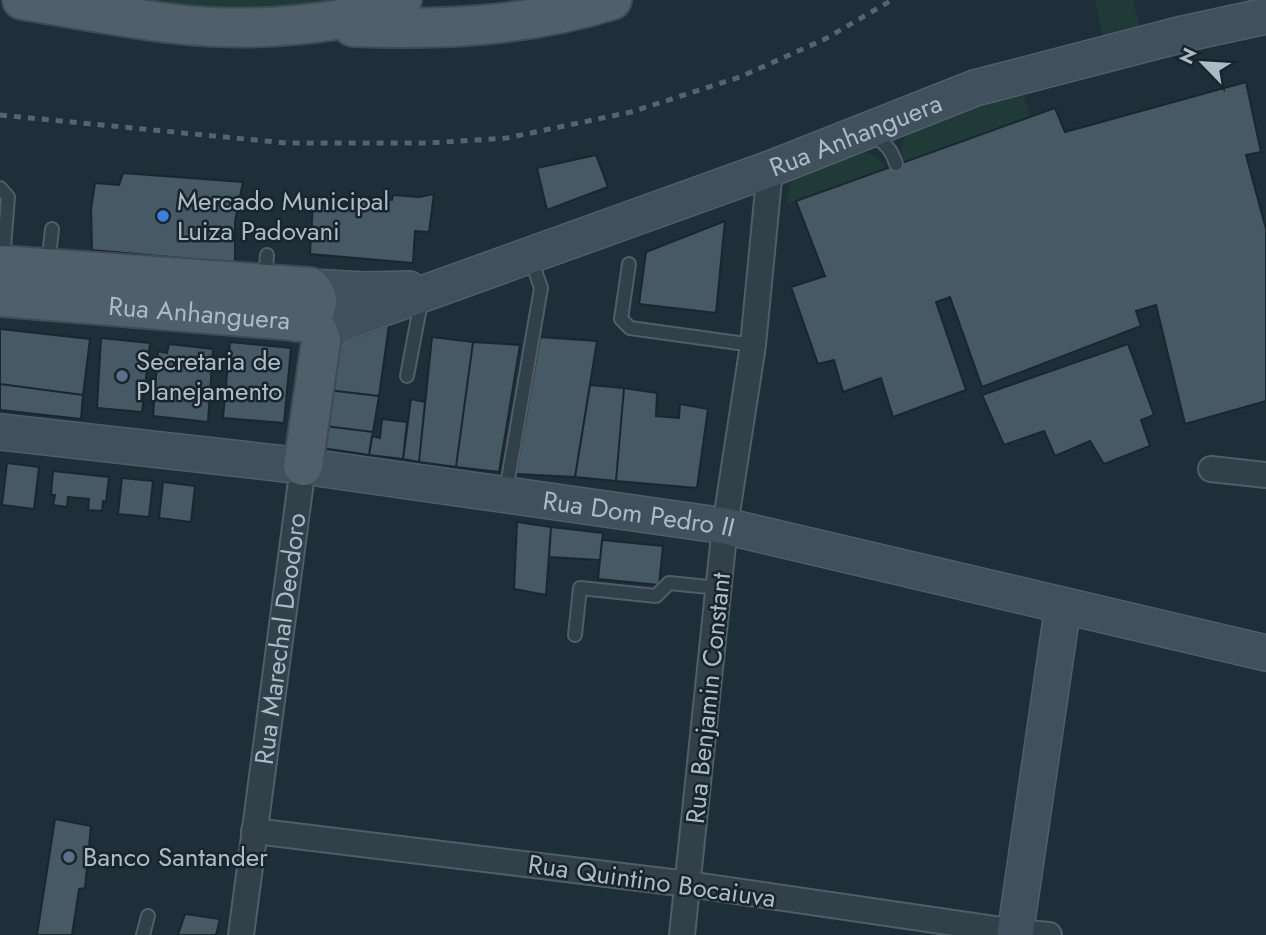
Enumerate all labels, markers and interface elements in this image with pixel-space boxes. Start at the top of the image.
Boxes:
north arrow [1168,28,1238,98]
text: N [1173,43,1203,69]
street label: Rua Anhanguera [764,84,948,186]
place label: Mercado Municipal Luiza Padovani [177,182,389,250]
marker: Mercado Municipal Luiza Padovani [155,208,171,224]
street label: Rua Anhanguera [107,287,292,340]
place label: Secretaria de Planejamento [136,342,283,410]
marker: Secretaria de Planejamento [114,368,130,384]
street label: Rua Dom Pedro II [540,481,739,547]
street label: Rua Marechal Deodoro [245,510,316,767]
street label: Rua Benjamin Constant [676,570,740,825]
place label: Banco Santander [83,838,268,876]
street label: Rua Quintino Bocaiuva [526,845,778,917]
marker: Banco Santander [61,849,77,865]

